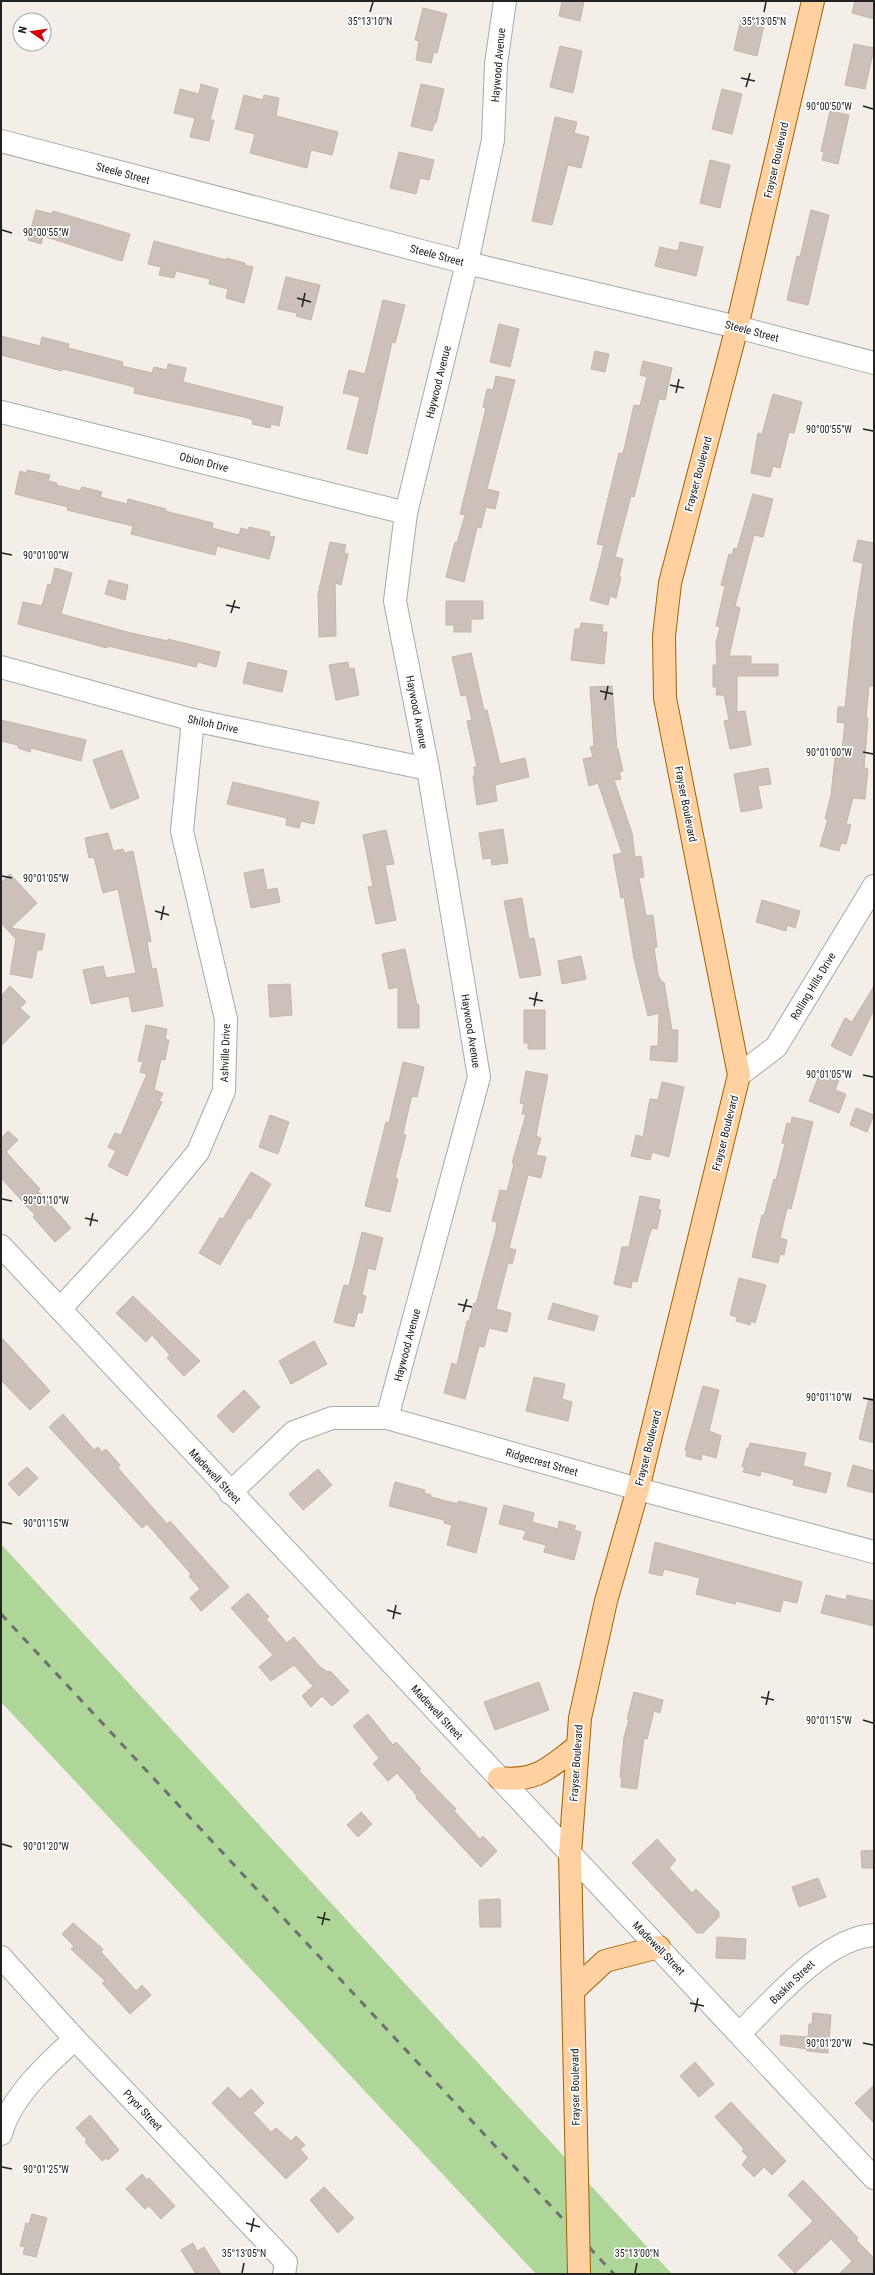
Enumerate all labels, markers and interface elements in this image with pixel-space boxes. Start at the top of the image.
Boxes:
north arrow [12,12,52,52]
text: 35°13'10"N [348,16,392,27]
text: 35°13'05"N [742,16,786,27]
text: N [16,25,30,35]
street label: Haywood Avenue [489,27,508,103]
text: 90°00'50"W [806,101,852,112]
street label: Frayser Boulevard [761,121,792,199]
street label: Steele Street [94,160,151,187]
text: 90°00'55"W [23,227,69,238]
street label: Steele Street [408,242,465,269]
street label: Steele Street [723,318,780,345]
street label: Haywood Avenue [423,344,454,420]
text: 90°00'55"W [806,424,852,435]
street label: Frayser Boulevard [682,435,715,513]
street label: Obion Drive [178,450,230,475]
text: 90°01'00"W [23,550,69,561]
street label: Haywood Avenue [403,674,430,750]
street label: Shiloh Drive [186,713,239,736]
text: 90°01'00"W [806,747,852,758]
street label: Frayser Boulevard [672,765,699,843]
text: 90°01'05"W [23,873,69,884]
street label: Rolling Hills Drive [788,950,839,1022]
street label: Haywood Avenue [458,993,483,1069]
street label: Ashville Drive [218,1024,233,1083]
text: 90°01'05"W [806,1069,852,1080]
street label: Frayser Boulevard [710,1094,741,1172]
text: 90°01'10"W [23,1195,69,1206]
street label: Haywood Avenue [392,1307,423,1383]
text: 90°01'10"W [806,1392,852,1403]
street label: Frayser Boulevard [633,1409,664,1487]
street label: Madewell Street [186,1446,243,1506]
street label: Ridgecrest Street [504,1446,579,1479]
text: 90°01'15"W [23,1518,69,1529]
street label: Madewell Street [408,1682,465,1742]
text: 90°01'15"W [806,1715,852,1726]
street label: Frayser Boulevard [567,1724,586,1802]
text: 90°01'20"W [23,1841,69,1852]
street label: Madewell Street [630,1919,688,1978]
street label: Baskin Street [767,1958,818,2007]
text: 90°01'20"W [806,2038,852,2049]
street label: Frayser Boulevard [568,2048,583,2126]
street label: Pryor Street [120,2087,165,2134]
text: 90°01'25"W [23,2164,69,2175]
text: 35°13'05"N [222,2248,266,2259]
text: 35°13'00"N [615,2248,659,2259]

